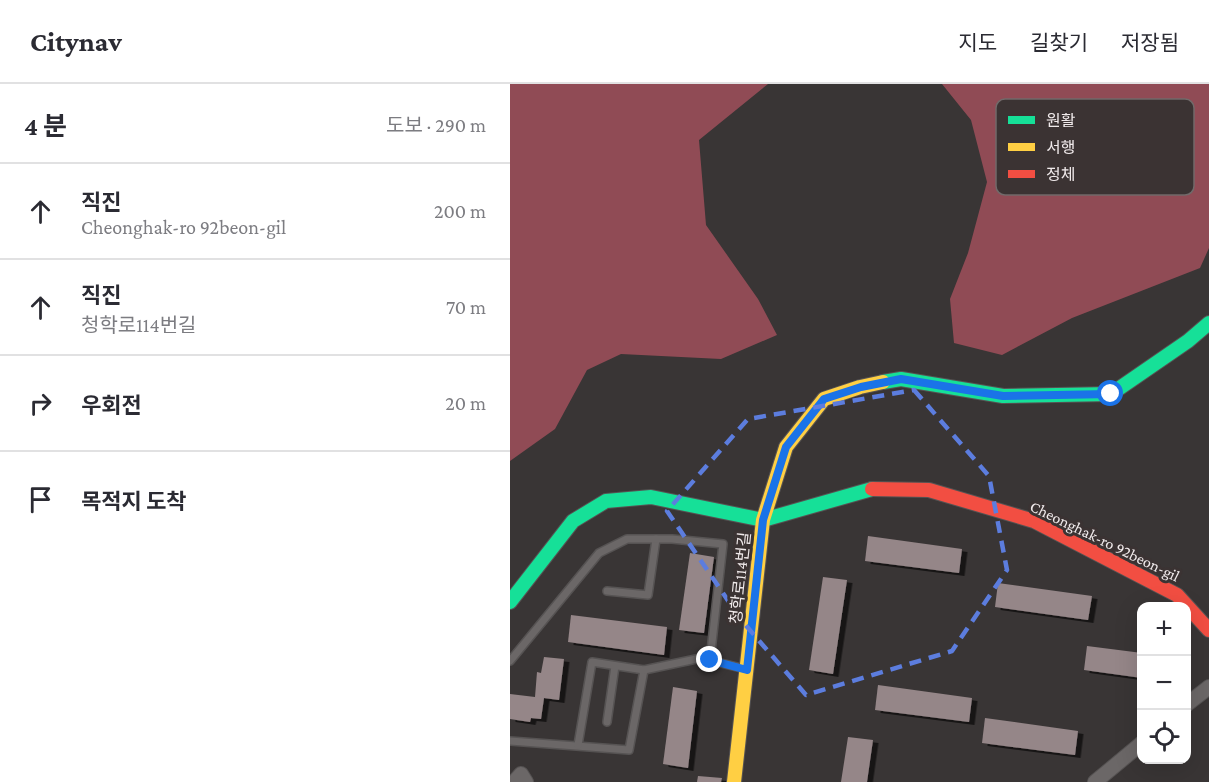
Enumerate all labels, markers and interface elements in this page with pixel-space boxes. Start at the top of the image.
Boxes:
text: Citynav [30,26,122,57]
text: 지도 [958,31,997,55]
text: 길찾기 [1030,31,1088,55]
text: 저장됨 [1121,31,1179,55]
legend [996,99,1194,195]
text: 4 분 [24,112,67,141]
text: 원활 [1046,112,1076,129]
text: 도보 · 290 m [386,114,486,136]
text: 서행 [1046,139,1075,156]
text: 정체 [1046,166,1075,183]
text: 직진 [81,190,121,215]
icon: ahead [24,195,57,228]
text: 200 m [434,200,486,222]
text: Cheonghak-ro 92beon-gil [81,216,286,238]
text: 직진 [81,283,121,308]
icon: ahead [24,291,57,324]
text: 70 m [446,296,486,318]
text: 청학로114번길 [81,314,197,336]
route start [1097,380,1123,406]
icon: right [24,387,57,420]
text: 20 m [445,392,486,414]
text: 우회전 [81,393,142,418]
icon: arrive [24,483,57,516]
text: 목적지 도착 [81,489,186,514]
street label: Cheonghak-ro 92beon-gil [1027,497,1183,586]
street label: 청학로114번길 [727,531,753,625]
map controls [1137,602,1191,764]
button: + [1137,602,1191,656]
route end [696,646,722,672]
button: − [1137,656,1191,710]
button: locate [1137,710,1191,764]

